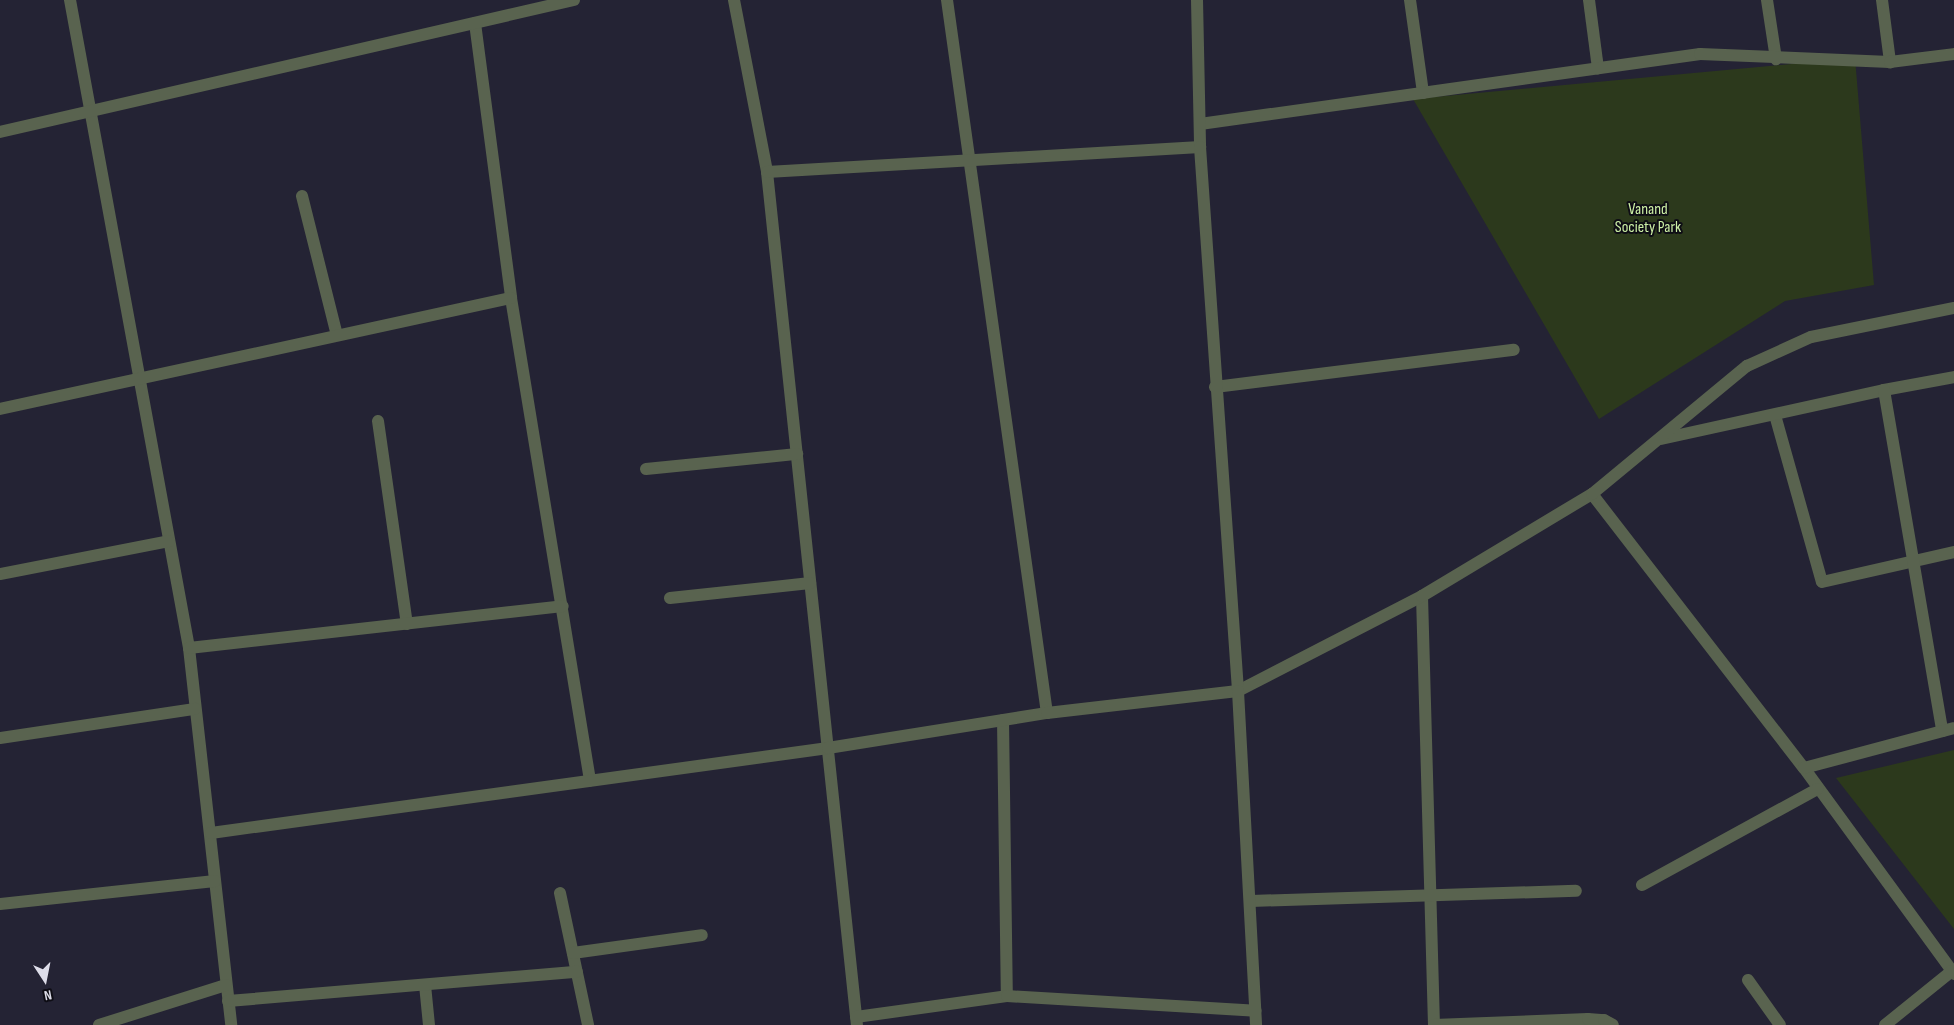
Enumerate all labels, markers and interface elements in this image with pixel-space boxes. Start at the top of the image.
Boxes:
park label: Vanand Society Park [1615,200,1681,238]
north arrow [20,955,70,1005]
text: N [43,986,53,1004]

